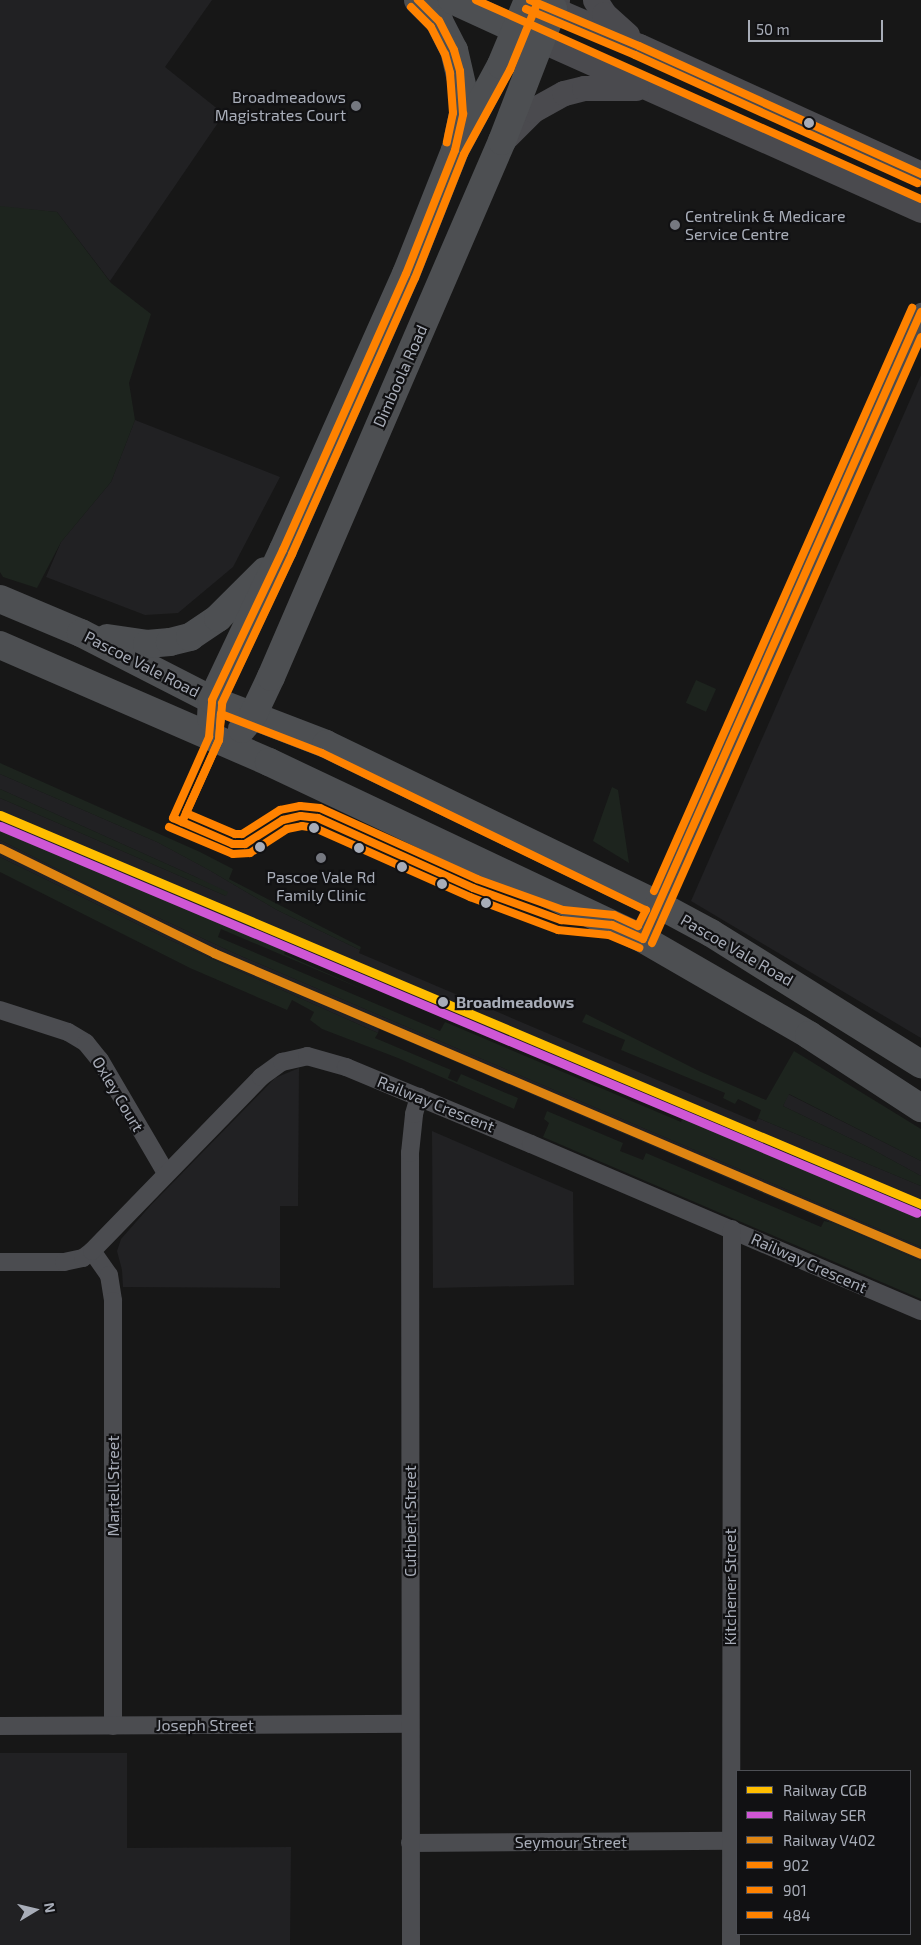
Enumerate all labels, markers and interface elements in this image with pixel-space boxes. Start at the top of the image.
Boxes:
scale bar [751,10,886,42]
text: 50 m [756,20,790,38]
place label: Broadmeadows Magistrates Court [215,87,346,125]
marker: Broadmeadows Magistrates Court [350,100,362,112]
unlabelled marker [804,118,814,128]
place label: Centrelink & Medicare Service Centre [685,206,846,244]
marker: Centrelink & Medicare Service Centre [669,219,681,231]
street label: Dimboola Road [369,322,431,430]
street label: Pascoe Vale Road [81,627,203,701]
unlabelled marker [309,823,319,833]
unlabelled marker [255,842,265,852]
unlabelled marker [354,843,364,853]
marker: Pascoe Vale Rd Family Clinic [314,851,328,865]
unlabelled marker [397,862,407,872]
place label: Pascoe Vale Rd Family Clinic [266,867,376,905]
unlabelled marker [437,879,447,889]
unlabelled marker [481,898,491,908]
street label: Pascoe Vale Road [677,910,797,990]
place label: Broadmeadows [456,992,574,1012]
marker: Broadmeadows [434,993,452,1011]
street label: Oxley Court [88,1053,148,1135]
street label: Railway Crescent [375,1072,497,1136]
street label: Railway Crescent [748,1229,870,1297]
street label: Martell Street [103,1435,123,1537]
street label: Cuthbert Street [400,1465,420,1577]
street label: Kitchener Street [720,1528,740,1646]
street label: Joseph Street [156,1715,254,1735]
legend [736,1770,911,1935]
text: Railway CGB [783,1781,867,1799]
text: Railway SER [783,1806,866,1824]
text: Railway V402 [783,1831,875,1849]
street label: Seymour Street [515,1832,627,1852]
text: 902 [783,1856,809,1874]
text: 901 [783,1881,807,1899]
north arrow [10,1885,60,1935]
text: N [41,1901,59,1914]
text: 484 [783,1906,811,1924]

